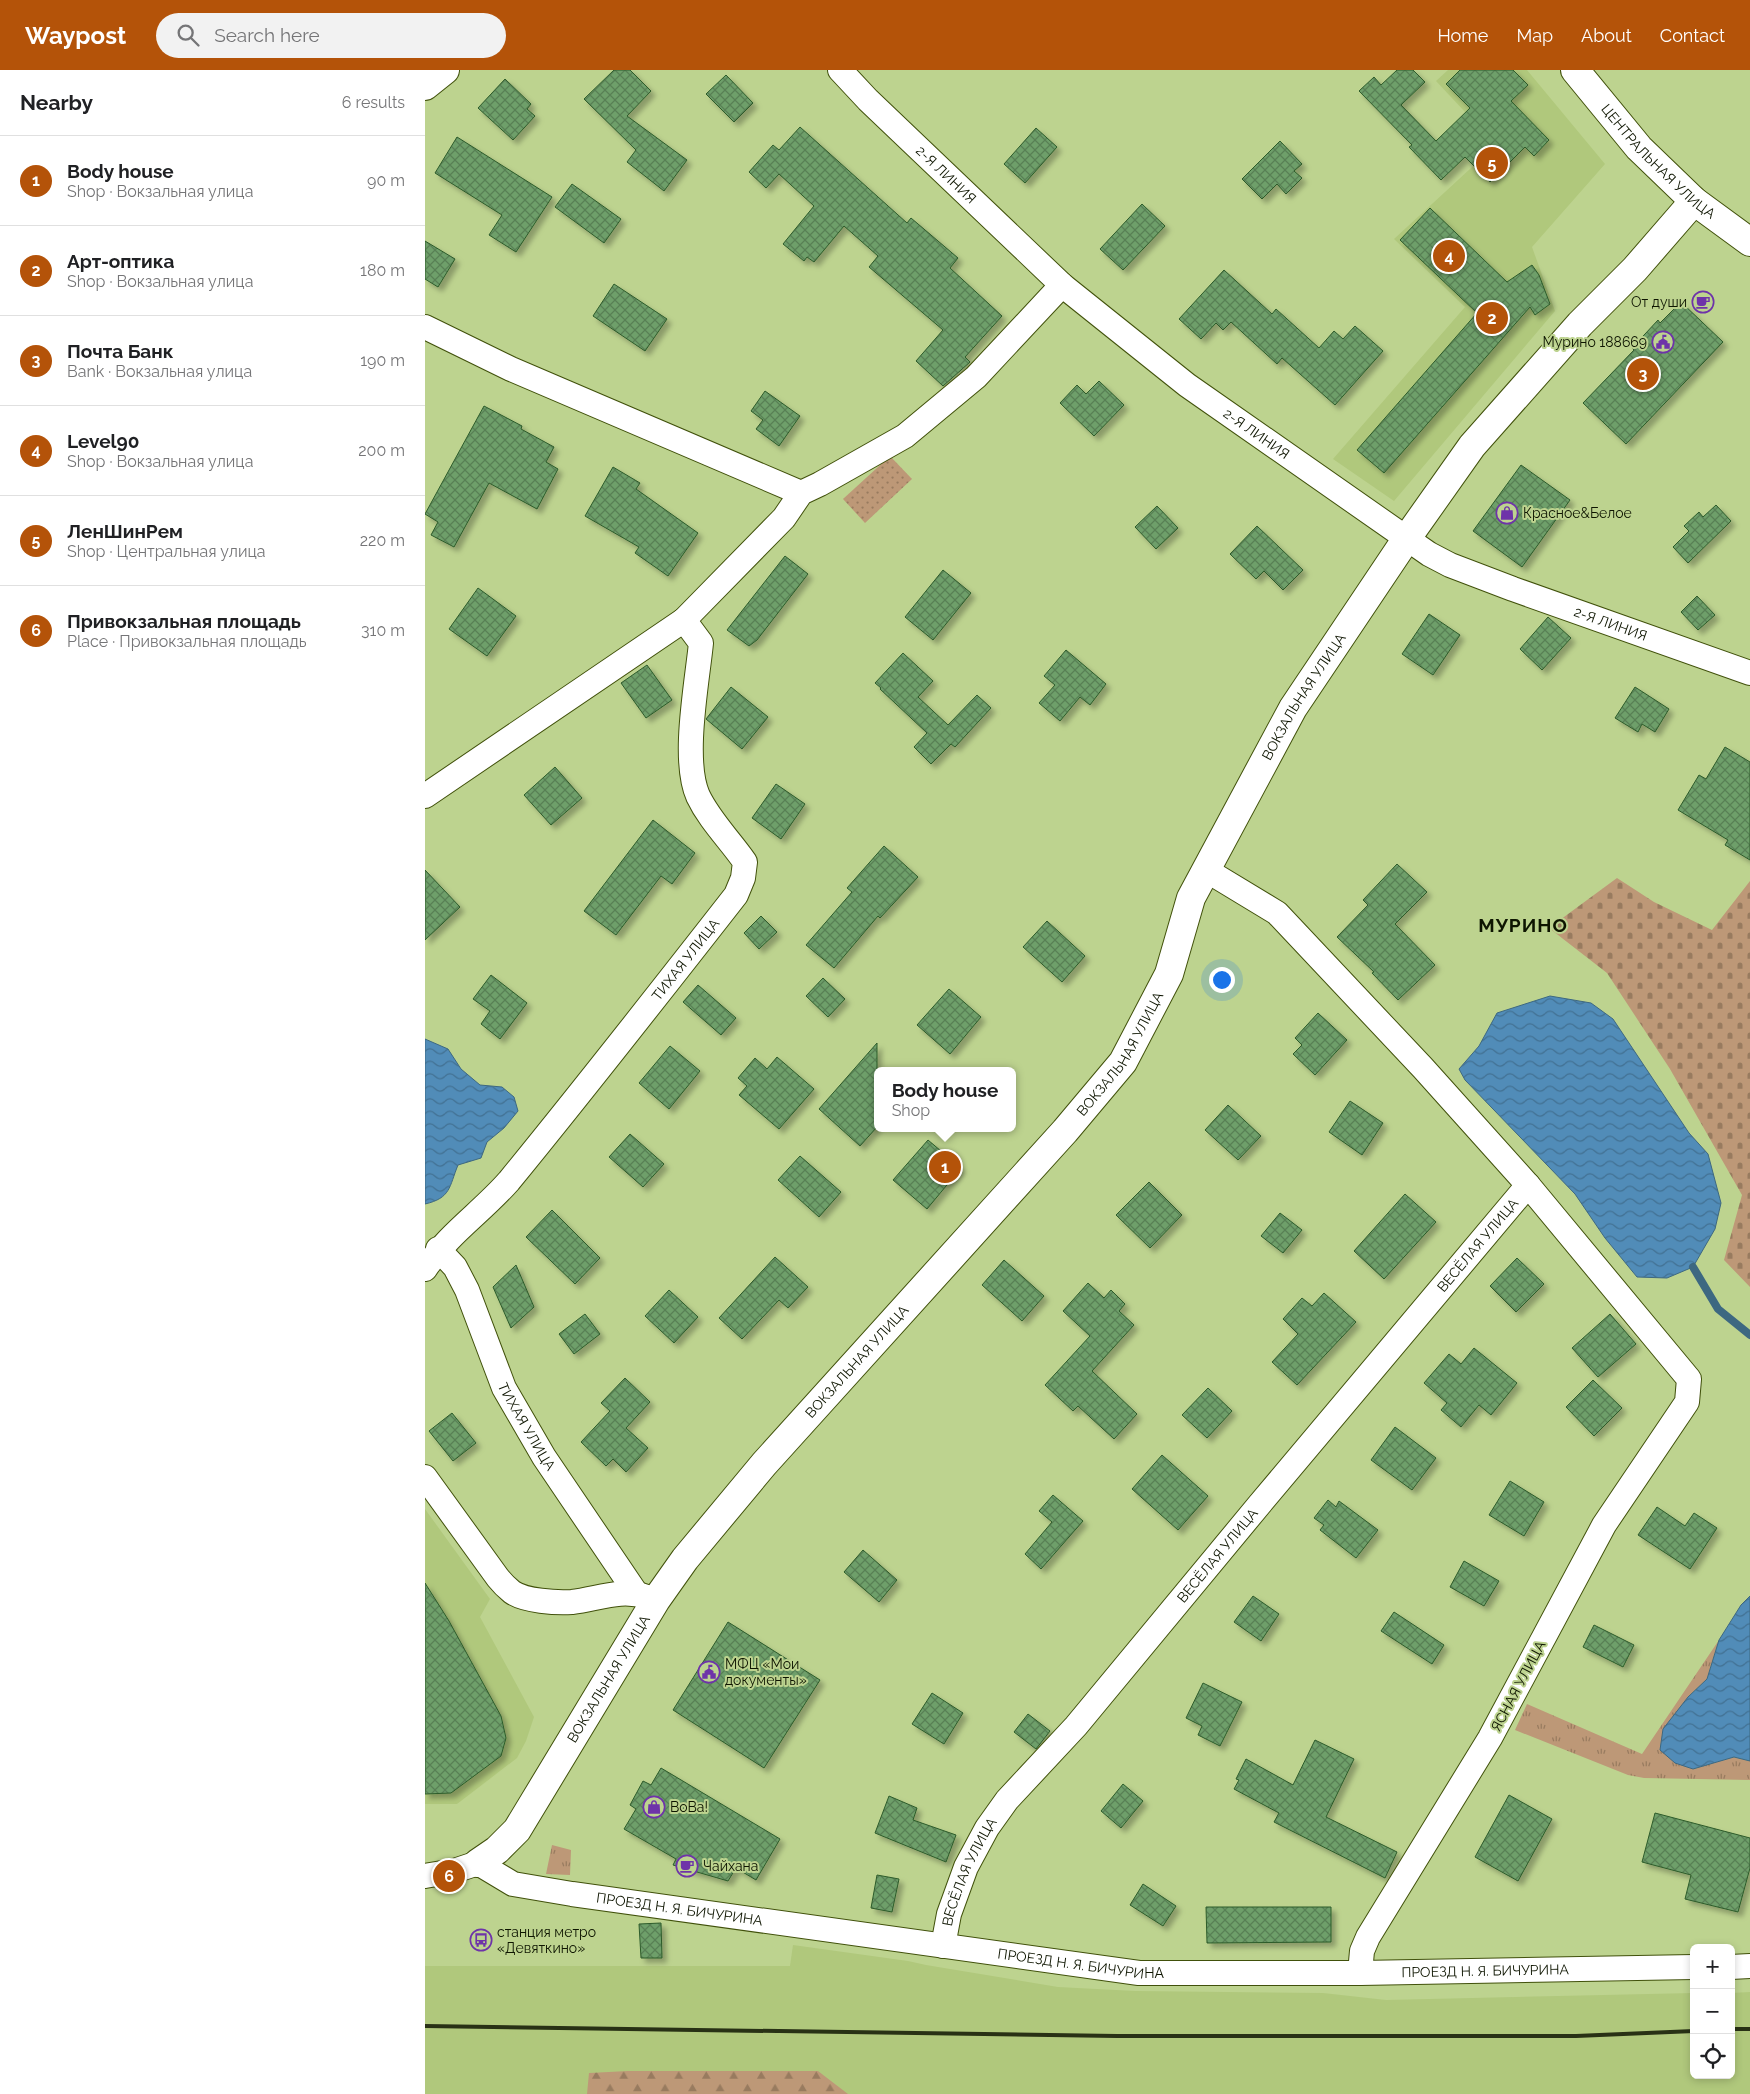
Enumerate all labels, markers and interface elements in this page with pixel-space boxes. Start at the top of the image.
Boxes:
search box [156,13,506,58]
text: Waypost [25,21,126,50]
icon: search [174,21,202,49]
text: Search here [214,24,320,46]
text: Home [1437,25,1488,46]
text: Map [1516,25,1553,46]
text: About [1581,25,1632,46]
text: Contact [1660,25,1725,46]
text: Nearby [20,90,93,115]
text: 6 results [342,93,405,112]
street label: ЦЕНТРАЛЬНАЯ УЛИЦА [1598,101,1719,222]
street label: 2-Я ЛИНИЯ [913,142,979,207]
pin: 5 [1476,144,1508,182]
text: Body house [67,160,174,182]
text: 1 [32,171,40,190]
text: 90 m [367,171,405,190]
text: Shop · Вокзальная улица [67,182,253,201]
pin: 4 [1433,237,1465,275]
text: Арт-оптика [67,250,174,272]
text: 2 [31,261,41,280]
text: 180 m [360,261,405,280]
text: Shop · Вокзальная улица [67,272,253,291]
cafe icon: От души [1691,290,1715,314]
place label: От души [1631,294,1687,310]
pin: 2 [1476,299,1508,337]
public building icon: Мурино 188669 [1651,330,1675,354]
place label: Мурино 188669 [1542,334,1647,350]
text: Почта Банк [67,340,174,362]
text: 3 [32,351,40,370]
text: 190 m [360,351,405,370]
pin: 3 [1627,355,1659,393]
text: Bank · Вокзальная улица [67,362,252,381]
street label: 2-Я ЛИНИЯ [1221,405,1292,462]
text: Level90 [67,430,139,452]
text: 4 [31,441,41,460]
text: 200 m [358,441,405,460]
text: Shop · Вокзальная улица [67,452,253,471]
shop icon: Красное&Белое [1495,501,1519,525]
place label: Красное&Белое [1523,505,1632,521]
text: ЛенШинРем [67,520,183,542]
text: 5 [32,531,40,550]
text: 220 m [360,531,405,550]
text: Shop · Центральная улица [67,542,265,561]
street label: 2-Я ЛИНИЯ [1572,603,1649,644]
text: Привокзальная площадь [67,610,301,632]
text: 6 [31,621,41,640]
text: 310 m [361,621,405,640]
street label: ВОКЗАЛЬНАЯ УЛИЦА [1259,630,1349,763]
text: Place · Привокзальная площадь [67,632,307,651]
district label: МУРИНО [1478,914,1568,936]
street label: ТИХАЯ УЛИЦА [649,915,723,1004]
your location [1209,967,1235,993]
street label: ВОКЗАЛЬНАЯ УЛИЦА [1073,989,1167,1119]
popup [874,1067,1016,1132]
text: Body house [892,1079,998,1101]
text: Shop [892,1101,930,1120]
pin: 1 [929,1148,961,1186]
street label: ВЕСЁЛАЯ УЛИЦА [1434,1195,1522,1295]
street label: ВОКЗАЛЬНАЯ УЛИЦА [802,1302,912,1421]
street label: ТИХАЯ УЛИЦА [495,1380,559,1474]
street label: ВЕСЁЛАЯ УЛИЦА [1174,1505,1261,1606]
street label: ВОКЗАЛЬНАЯ УЛИЦА [564,1612,653,1745]
street label: ЯСНАЯ УЛИЦА [1487,1638,1549,1734]
place label: МФЦ «Мои документы» [725,1656,807,1688]
public building icon: МФЦ «Мои документы» [697,1660,721,1684]
shop icon: ВоВа! [642,1795,666,1819]
place label: ВоВа! [670,1799,708,1815]
street label: ВЕСЁЛАЯ УЛИЦА [939,1814,1000,1927]
cafe icon: Чайхана [675,1854,699,1878]
pin: 6 [433,1857,465,1895]
place label: Чайхана [703,1858,758,1874]
street label: ПРОЕЗД Н. Я. БИЧУРИНА [595,1889,764,1929]
place label: станция метро «Девяткино» [497,1924,596,1956]
bus stop icon: станция метро «Девяткино» [469,1928,493,1952]
map controls [1690,1944,1735,2079]
button: + [1690,1944,1735,1989]
street label: ПРОЕЗД Н. Я. БИЧУРИНА [997,1945,1164,1982]
street label: ПРОЕЗД Н. Я. БИЧУРИНА [1401,1961,1570,1980]
button: − [1690,1989,1735,2034]
button: locate [1690,2034,1735,2079]

